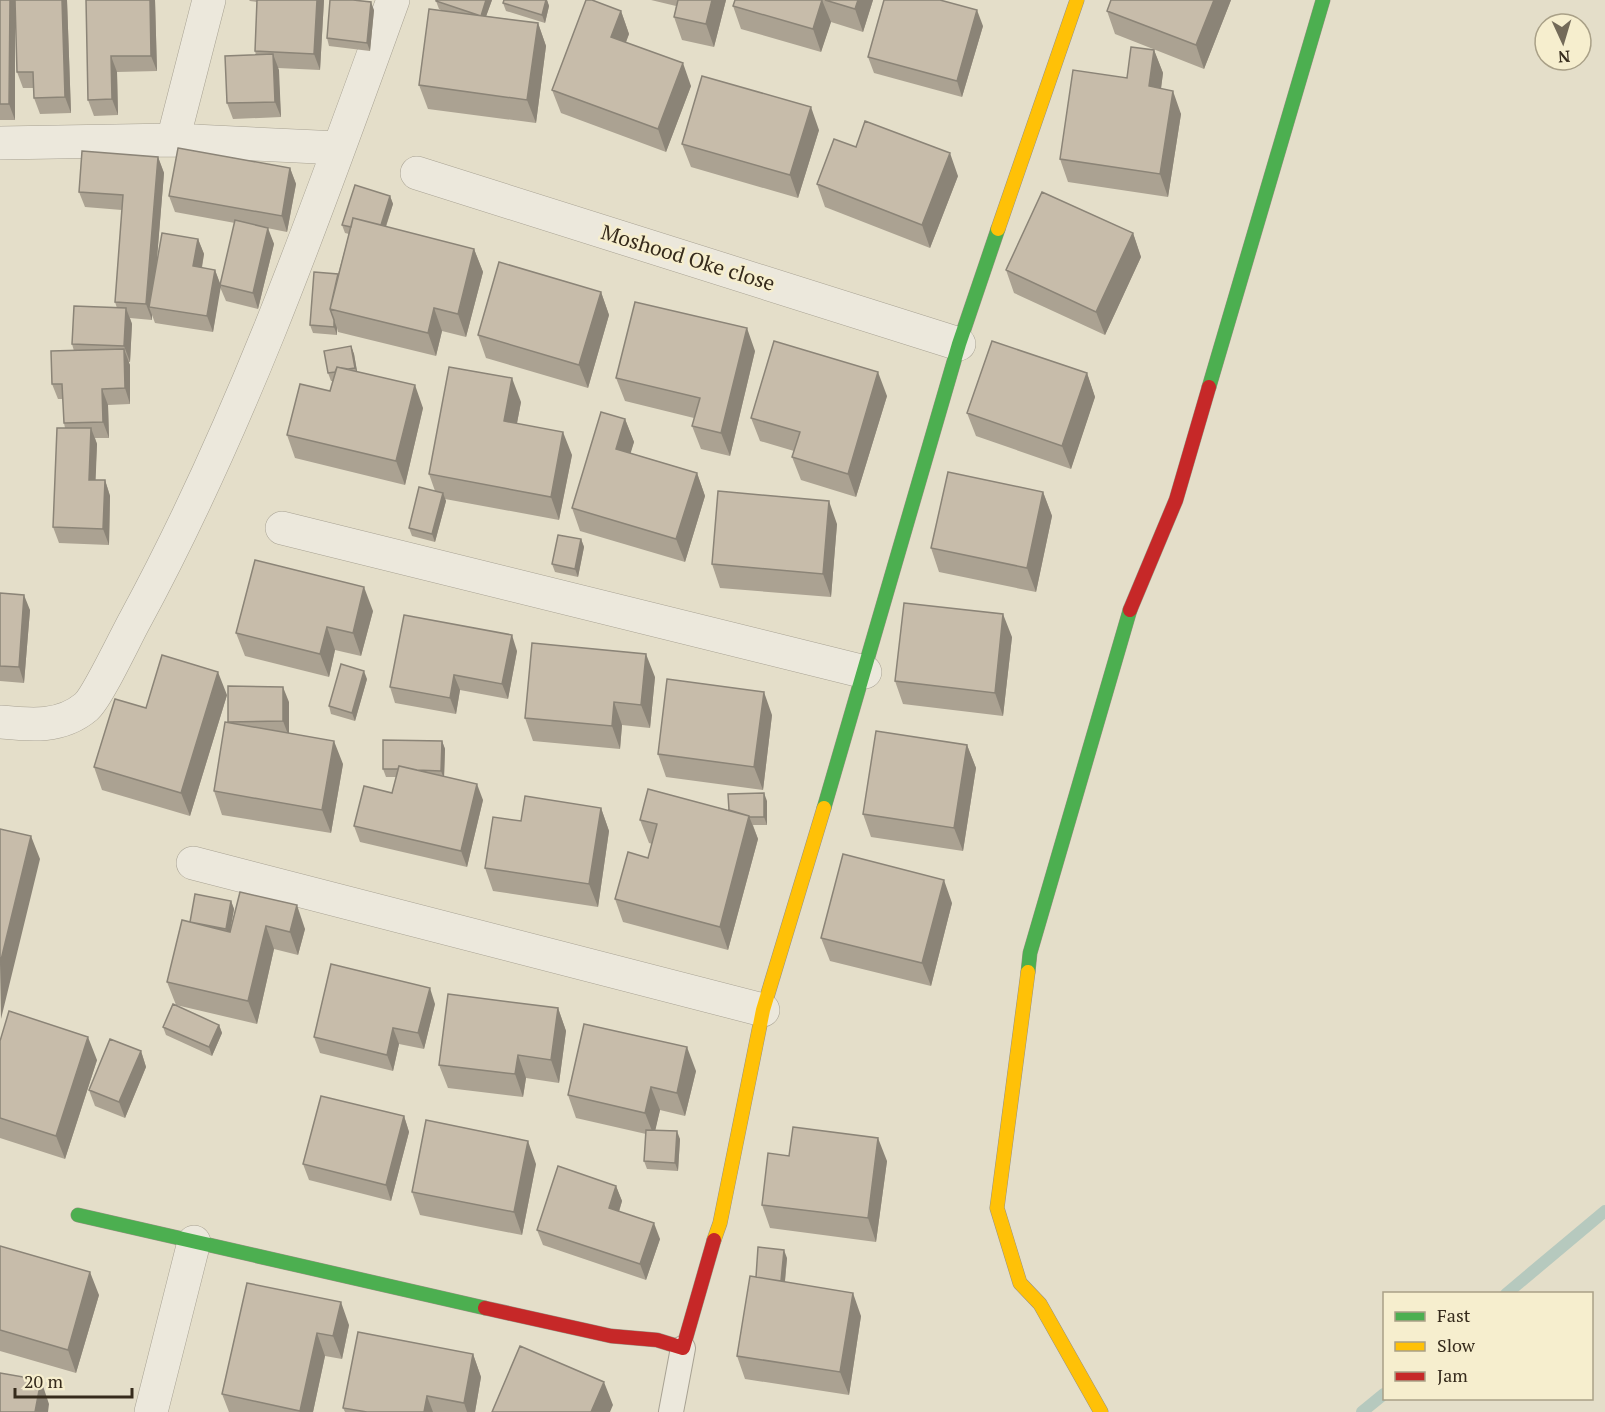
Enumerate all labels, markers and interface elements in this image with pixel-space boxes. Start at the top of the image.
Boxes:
north arrow [1533,12,1593,72]
text: N [1557,46,1571,68]
street label: Moshood Oke close [598,217,779,297]
legend [1383,1292,1593,1400]
text: Fast [1437,1303,1471,1327]
text: Slow [1437,1333,1476,1357]
scale bar [15,1361,132,1399]
text: Jam [1437,1363,1468,1387]
text: 20 m [24,1369,64,1393]

